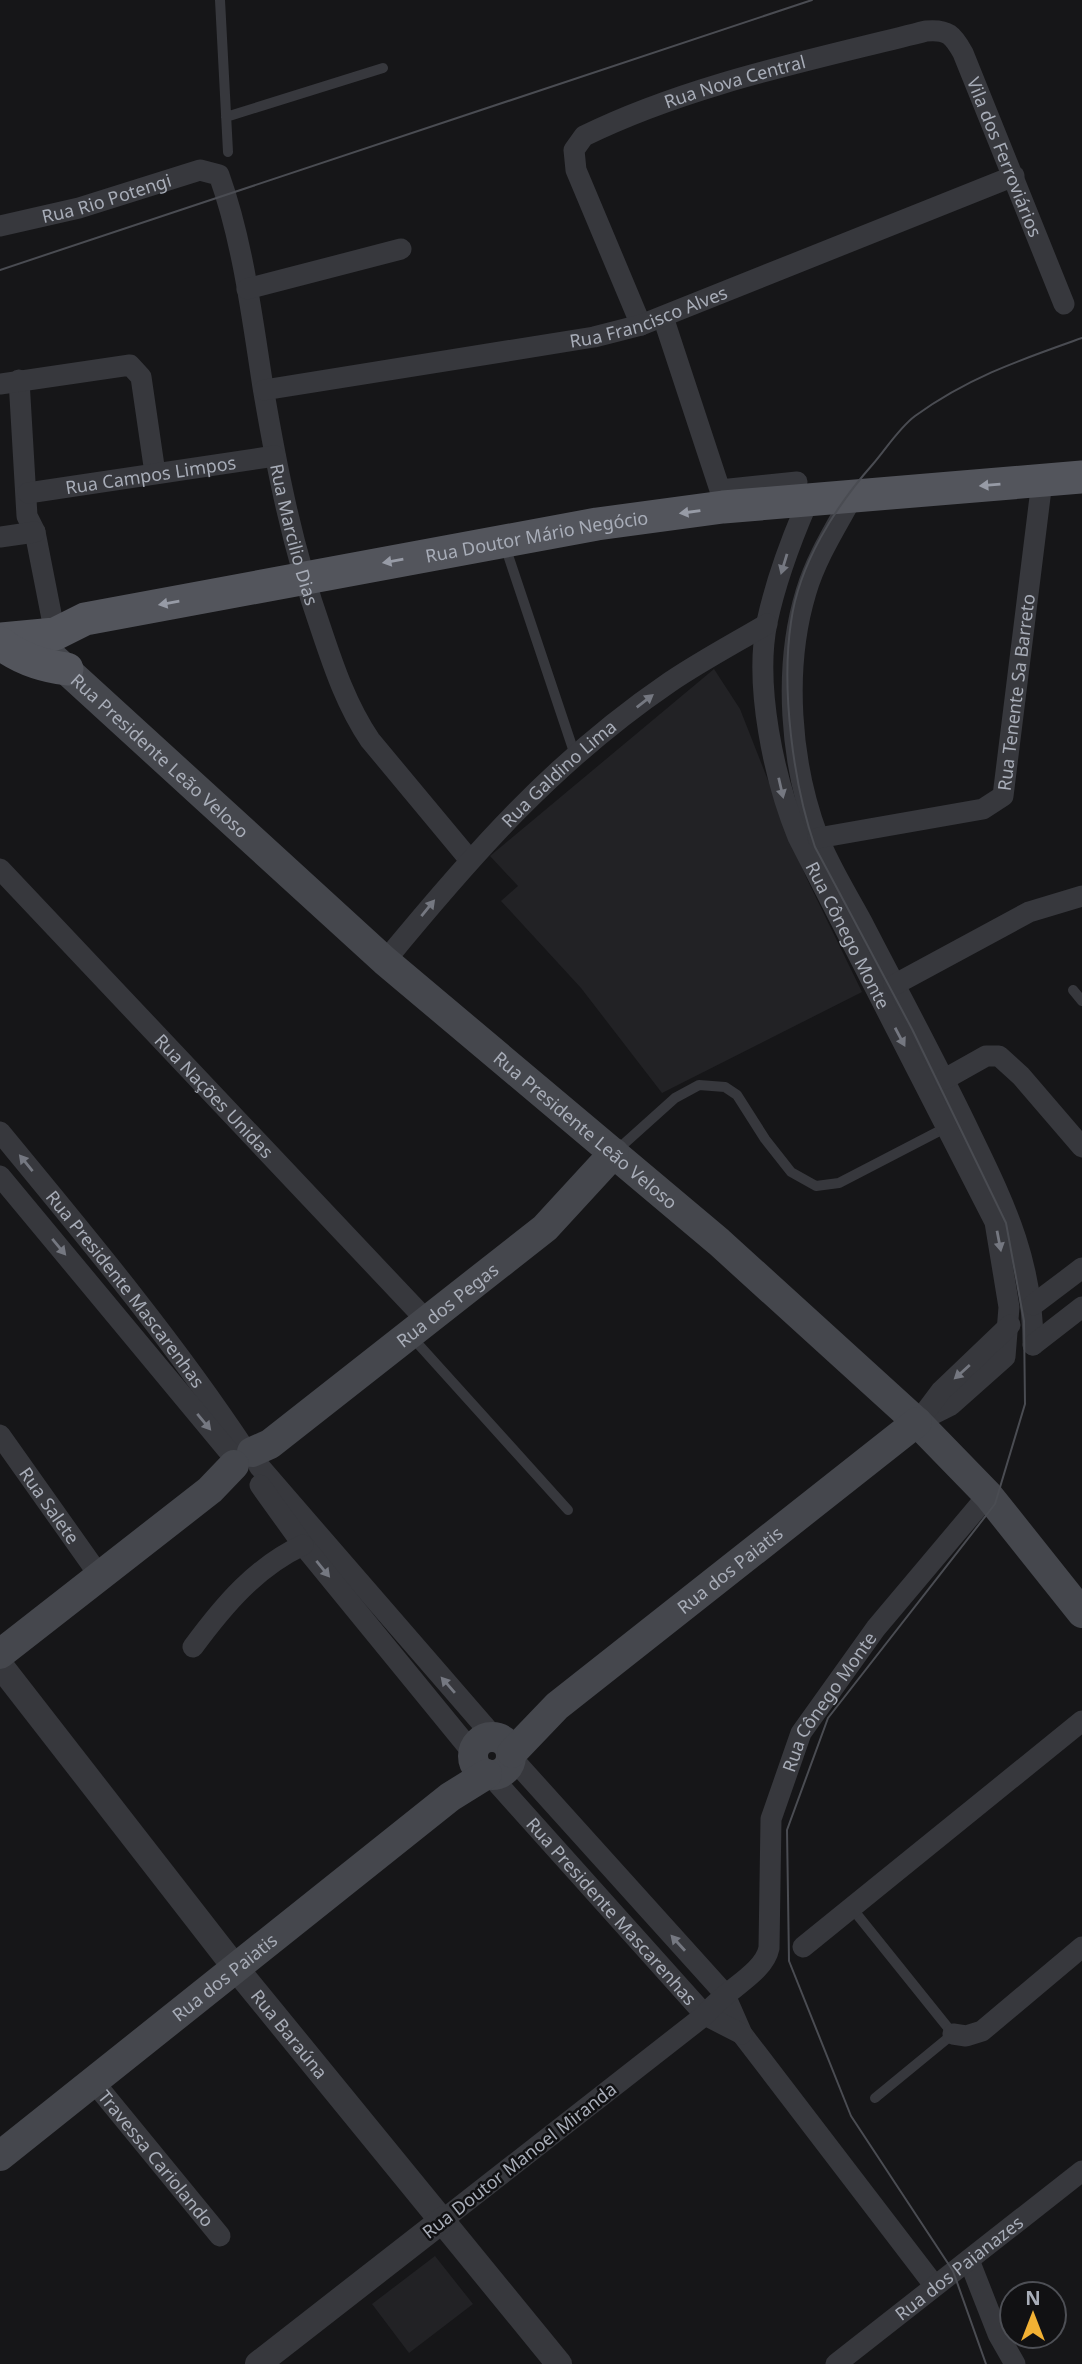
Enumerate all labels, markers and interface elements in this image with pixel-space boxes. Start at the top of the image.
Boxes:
street label: Rua Nova Central [661,49,808,114]
street label: Vila dos Ferroviários [962,73,1048,240]
street label: Rua Rio Potengi [39,168,174,228]
street label: Rua Francisco Alves [568,280,731,353]
street label: Rua Campos Limpos [64,450,238,499]
street label: Rua Marcilio Dias [265,461,324,608]
one-way arrow [978,480,1000,491]
street label: Rua Doutor Mário Negócio [423,505,650,568]
one-way arrow [679,506,701,517]
one-way arrow [778,554,788,575]
one-way arrow [382,556,404,567]
street label: Rua Tenente Sa Barreto [992,592,1040,792]
one-way arrow [158,598,180,609]
street label: Rua Presidente Leão Veloso [66,668,254,843]
one-way arrow [636,694,654,708]
street label: Rua Galdino Lima [496,714,621,832]
one-way arrow [776,777,787,799]
street label: Rua Cônego Monte [801,857,896,1013]
one-way arrow [421,900,436,918]
one-way arrow [894,1027,906,1047]
street label: Rua Nações Unidas [150,1028,279,1163]
street label: Rua Presidente Leão Veloso [489,1046,683,1214]
one-way arrow [19,1155,34,1172]
street label: Rua Presidente Mascarenhas [41,1185,210,1392]
one-way arrow [994,1230,1005,1252]
one-way arrow [51,1238,67,1256]
street label: Rua dos Pegas [391,1257,503,1352]
one-way arrow [953,1364,971,1380]
one-way arrow [197,1413,212,1431]
street label: Rua Salete [14,1462,85,1548]
street label: Rua dos Paiatis [672,1521,787,1619]
one-way arrow [315,1559,330,1577]
street label: Rua Cônego Monte [776,1627,882,1775]
one-way arrow [441,1676,457,1693]
street label: Rua Presidente Mascarenhas [521,1812,702,2010]
street label: Rua dos Paiatis [167,1928,282,2026]
one-way arrow [671,1934,686,1951]
street label: Rua Baraúna [246,1984,333,2084]
street label: Rua Doutor Manoel Miranda [417,2077,621,2243]
street label: Travessa Cariolando [93,2085,220,2232]
street label: Rua dos Paianazes [890,2210,1028,2325]
north arrow [998,2280,1068,2350]
text: N [1025,2285,1041,2311]

